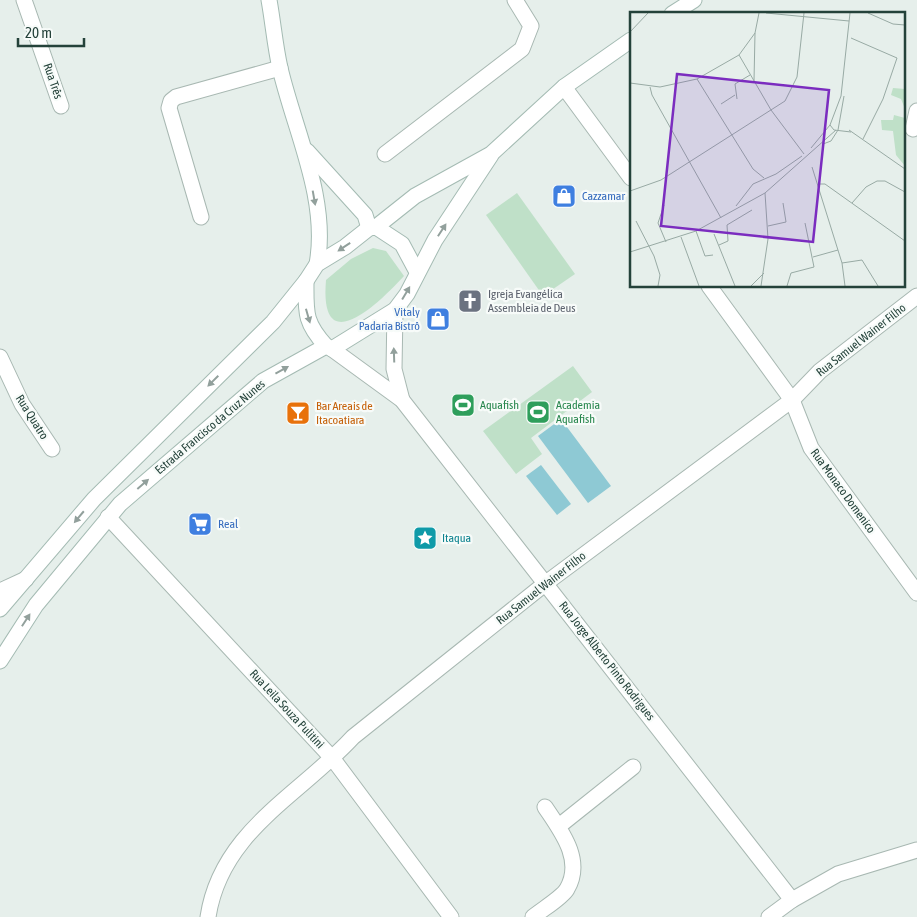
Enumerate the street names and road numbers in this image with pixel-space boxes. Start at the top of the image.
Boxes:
street label: Rua Três [40,61,66,101]
street label: Rua Samuel Wainer Filho [813,300,909,379]
street label: Estrada Francisco da Cruz Nunes [152,377,268,477]
street label: Rua Quatro [13,392,51,442]
street label: Rua Monaco Domenico [808,446,879,536]
street label: Rua Samuel Wainer Filho [493,548,589,627]
street label: Rua Jorge Alberto Pinto Rodrigues [556,599,658,723]
street label: Rua Leila Souza Pulitini [247,667,327,751]

